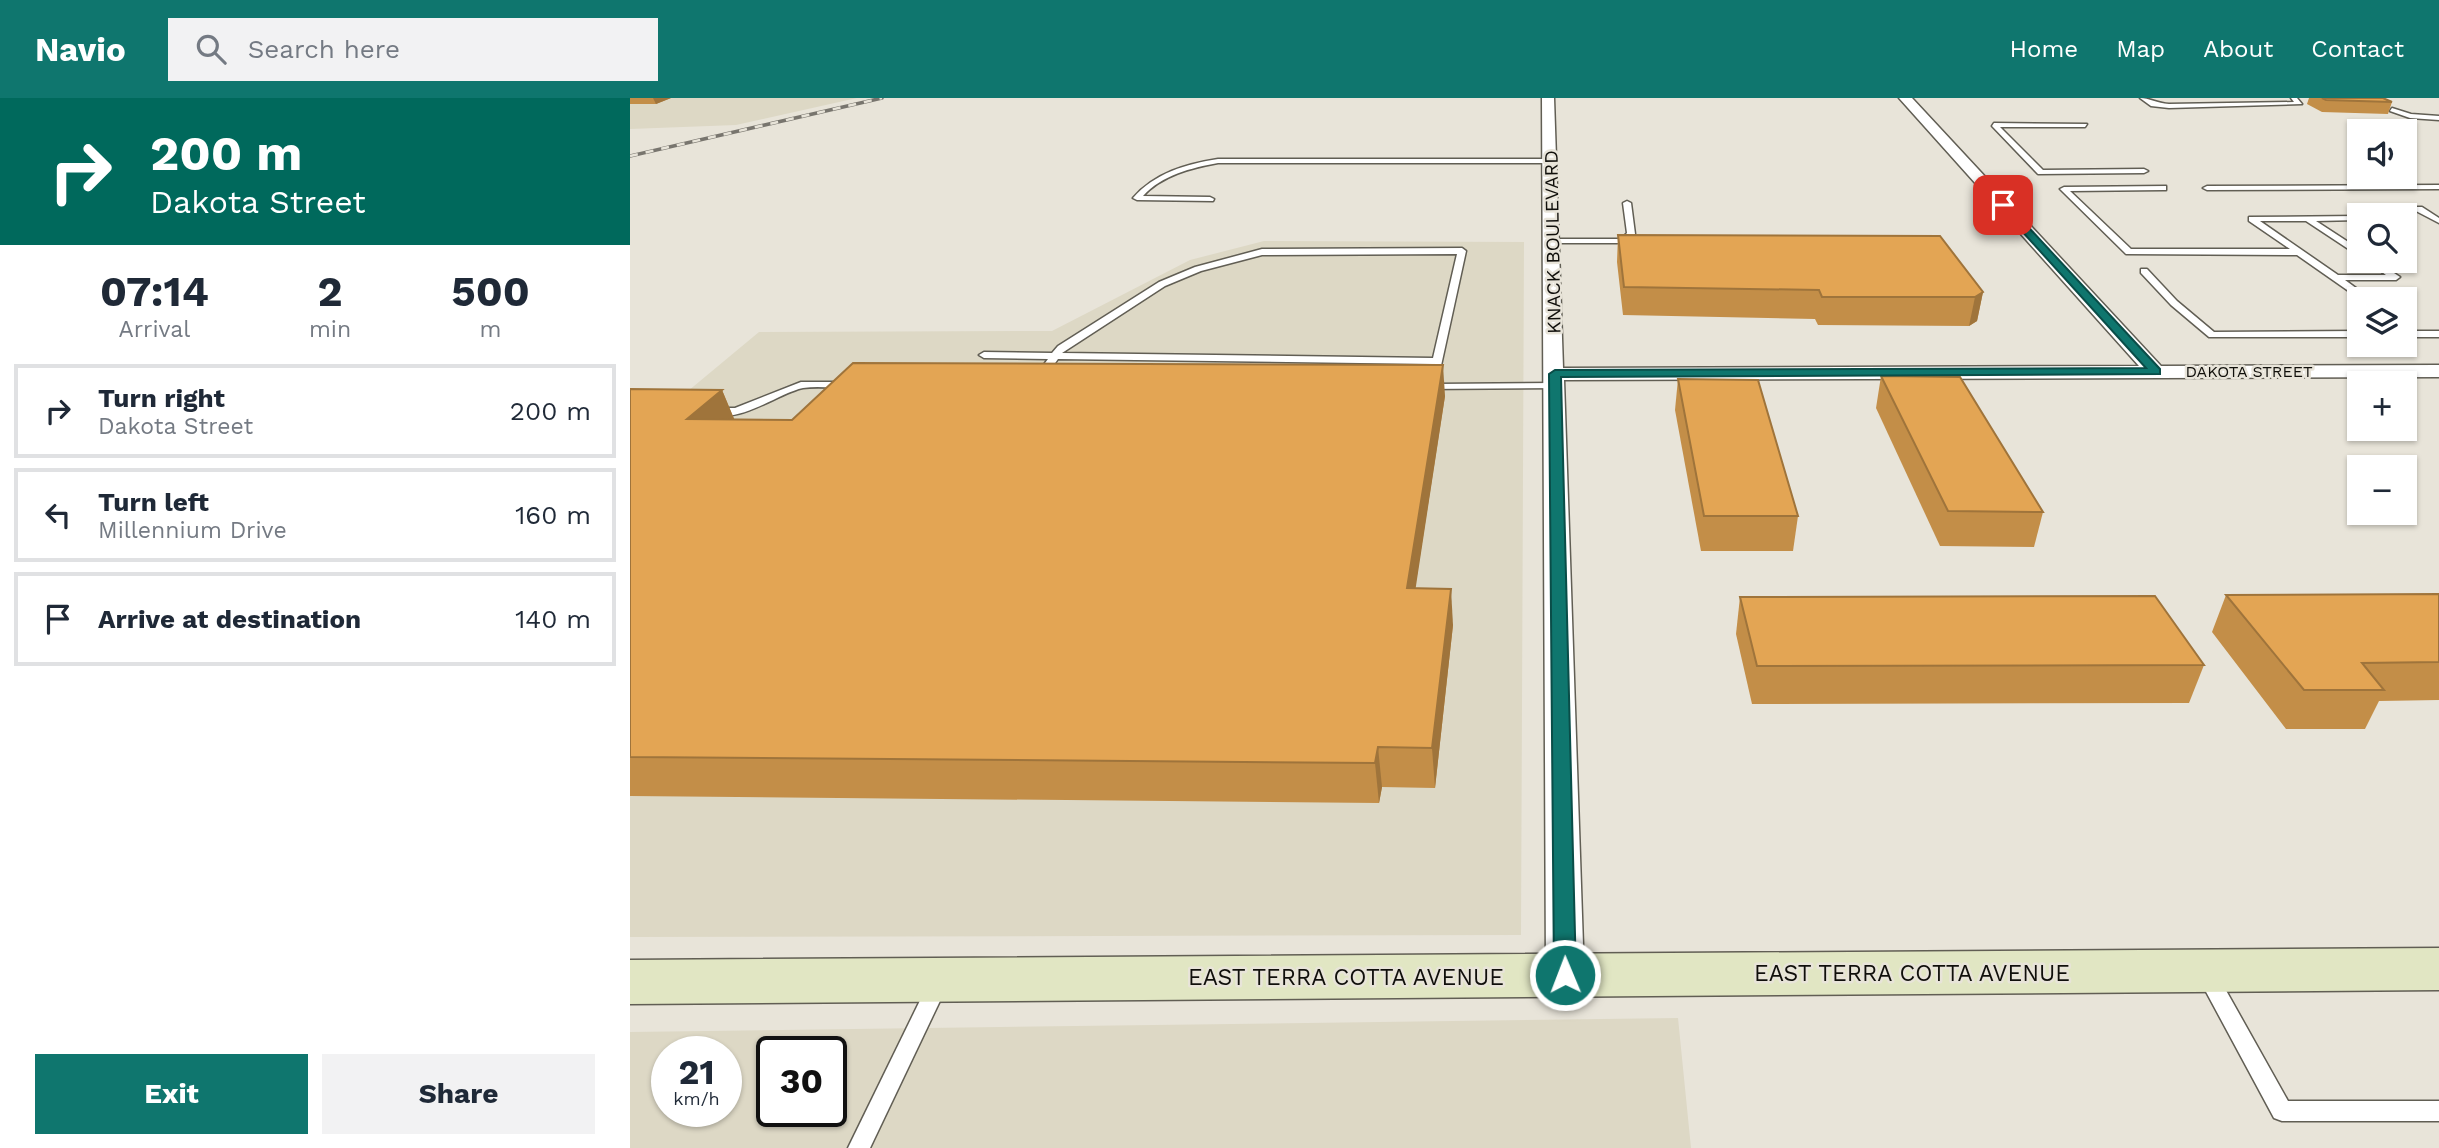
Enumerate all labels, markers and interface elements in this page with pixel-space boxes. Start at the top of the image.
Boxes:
search box [168,18,658,81]
text: Navio [35,30,126,69]
icon: search [192,30,230,68]
text: Search here [248,34,400,64]
text: Home [2010,35,2078,63]
text: Map [2116,35,2165,63]
text: About [2203,35,2273,63]
text: Contact [2311,35,2404,63]
map controls [2347,119,2417,525]
button: sound [2347,119,2417,189]
text: 200 m [150,124,302,182]
icon: right [35,126,126,217]
street label: KNACK BOULEVARD [1539,150,1566,334]
pin [1973,175,2033,235]
text: Dakota Street [150,183,366,221]
icon: arrive [1984,186,2022,224]
button: search [2347,203,2417,273]
text: 07:14 [100,267,209,316]
text: 2 [317,267,343,316]
text: 500 [451,267,530,316]
button: layers [2347,287,2417,357]
text: Arrival [119,316,190,343]
text: min [309,316,351,343]
text: m [480,316,502,343]
street label: DAKOTA STREET [2185,362,2313,381]
button: + [2347,371,2417,441]
text: Turn right [98,383,225,413]
icon: right [39,392,77,430]
text: 200 m [510,396,591,426]
text: Dakota Street [98,413,253,440]
button: − [2347,455,2417,525]
text: Turn left [98,487,209,517]
icon: left [39,496,77,534]
text: 160 m [515,500,591,530]
text: Millennium Drive [98,517,287,544]
icon: arrive [39,600,77,638]
text: Arrive at destination [98,604,361,634]
text: 140 m [515,604,591,634]
position arrow [1528,938,1602,1012]
street label: EAST TERRA COTTA AVENUE [1754,960,2070,987]
street label: EAST TERRA COTTA AVENUE [1188,964,1504,991]
speed limit sign: 30 [756,1036,847,1127]
text: 21 [679,1051,714,1093]
button: Exit [35,1054,308,1134]
button: Share [322,1054,595,1134]
text: km/h [673,1088,720,1109]

